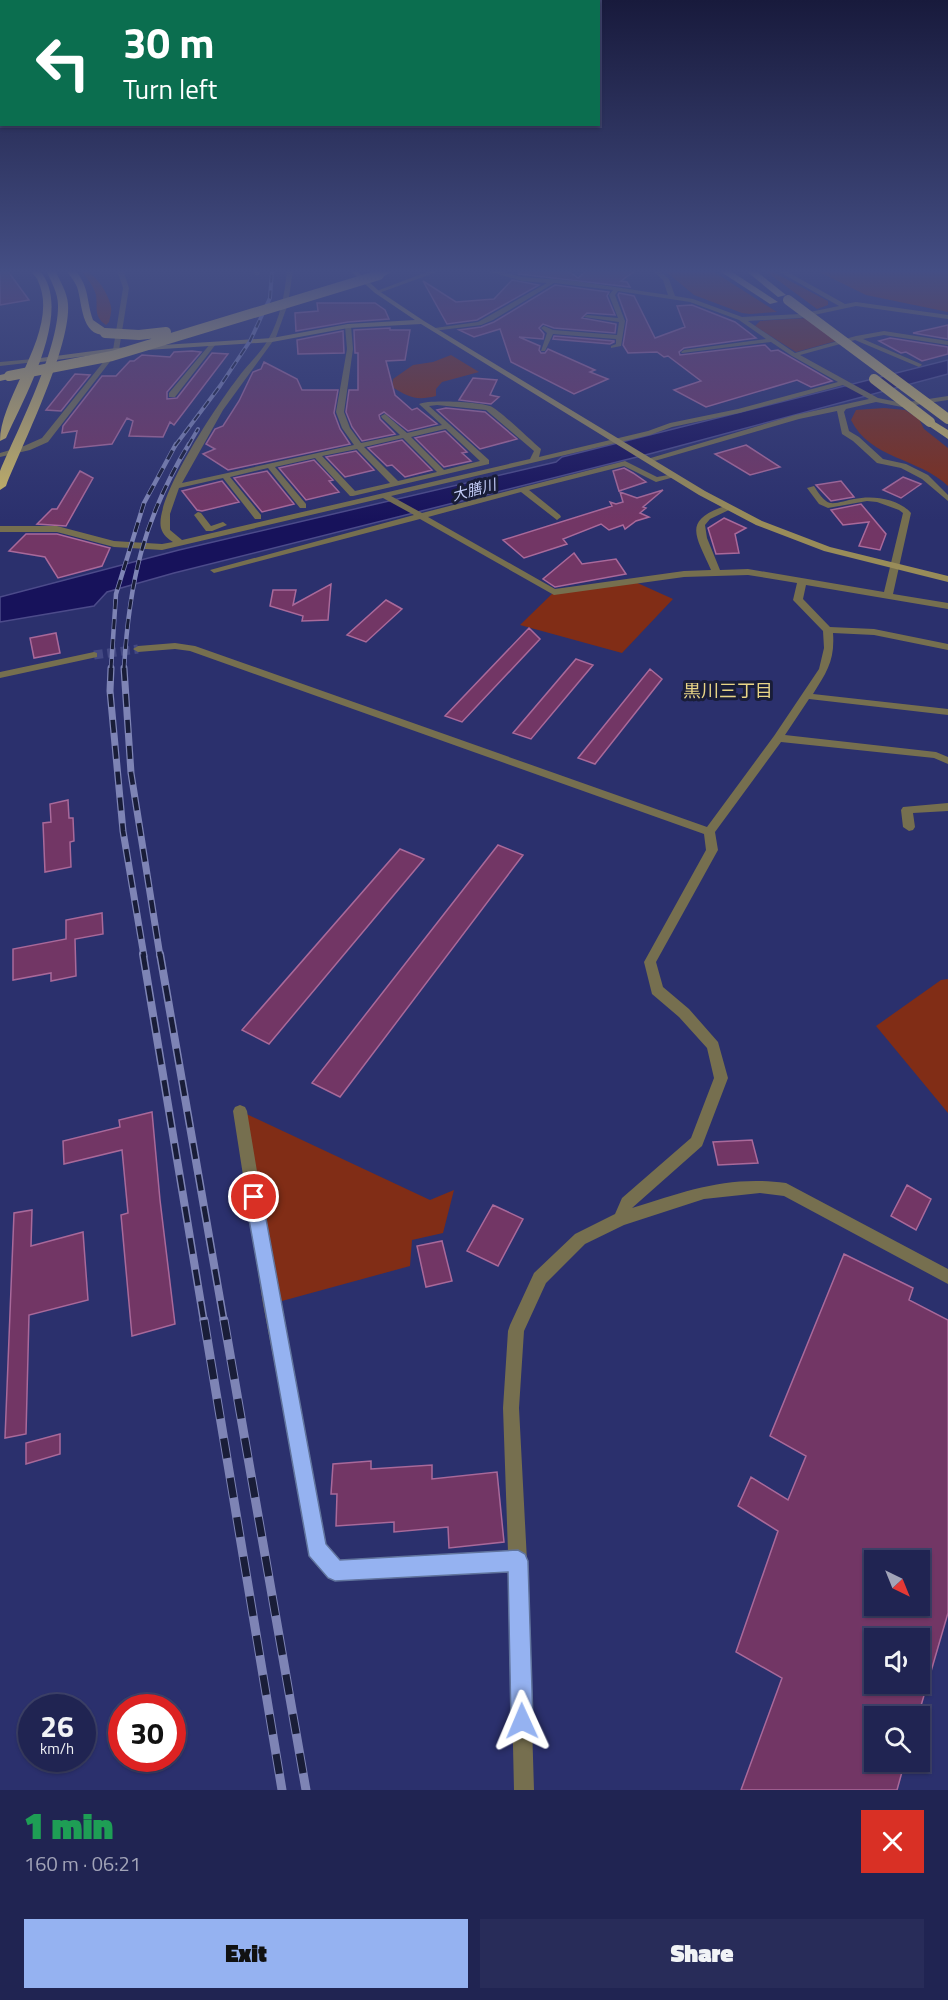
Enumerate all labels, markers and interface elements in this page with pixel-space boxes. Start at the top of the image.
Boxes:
text: 30 m [123,10,215,74]
icon: left [24,24,102,102]
text: Turn left [123,68,217,109]
water label: 大膳川 [449,472,501,506]
district label: 黒川三丁目 [683,677,773,704]
pin [228,1171,279,1222]
icon: arrive [237,1180,270,1213]
north arrow [864,1550,930,1616]
map controls [864,1550,930,1772]
button: sound [864,1628,930,1694]
position arrow [490,1689,554,1753]
speed limit sign: 30 [108,1694,186,1772]
text: 26 [40,1703,74,1749]
button: search [864,1706,930,1772]
text: km/h [40,1737,74,1760]
text: 1 min [24,1798,113,1853]
button: close [861,1810,924,1873]
text: 160 m · 06:21 [24,1848,141,1879]
button: Exit [24,1919,468,1988]
button: Share [480,1919,924,1988]

